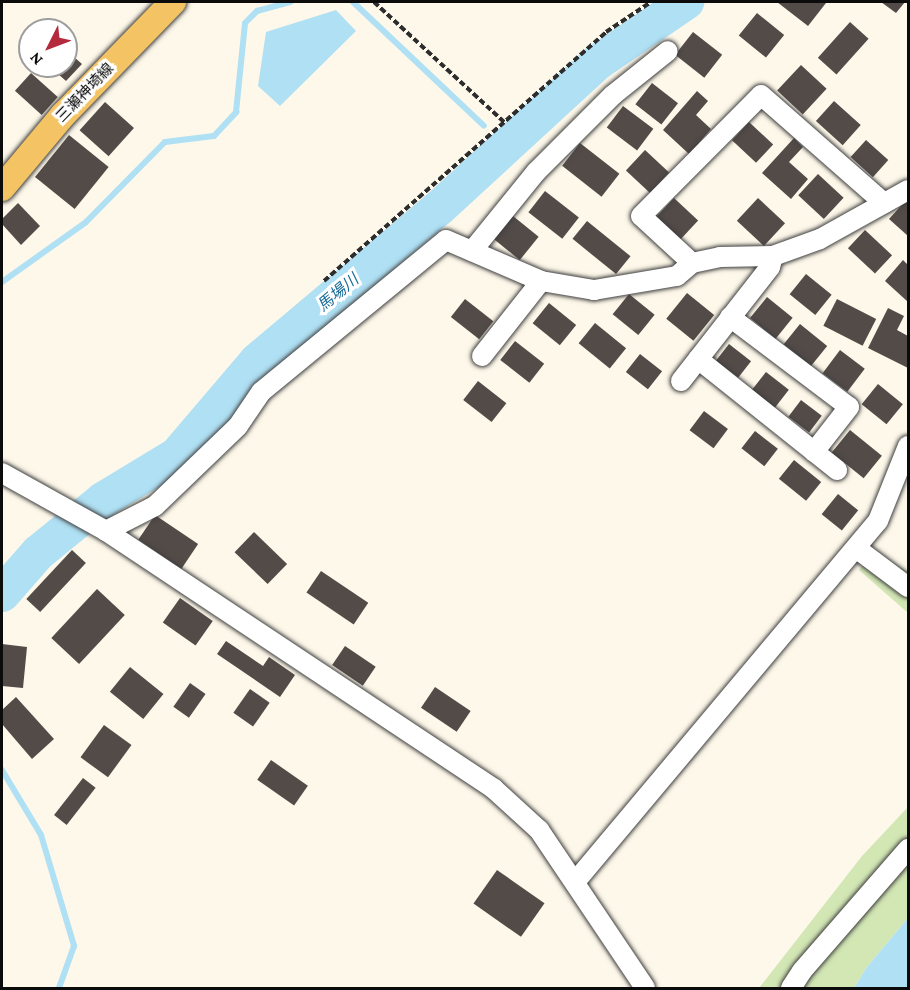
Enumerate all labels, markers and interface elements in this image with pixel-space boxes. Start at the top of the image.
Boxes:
north arrow [18,18,78,78]
text: N [26,49,46,69]
street label: 三瀬神埼線 [52,60,118,126]
water label: 馬場川 [313,270,363,316]

